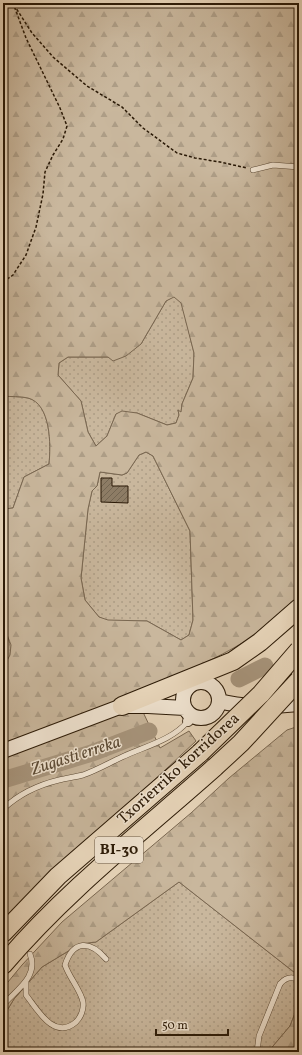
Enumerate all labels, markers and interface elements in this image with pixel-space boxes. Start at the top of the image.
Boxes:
street label: Txorierriko korridorea [113,708,245,830]
water label: Zugasti erreka [27,731,124,782]
road number: BI-30 [95,837,143,863]
scale bar [156,1011,228,1037]
text: 50 m [162,1018,188,1034]

